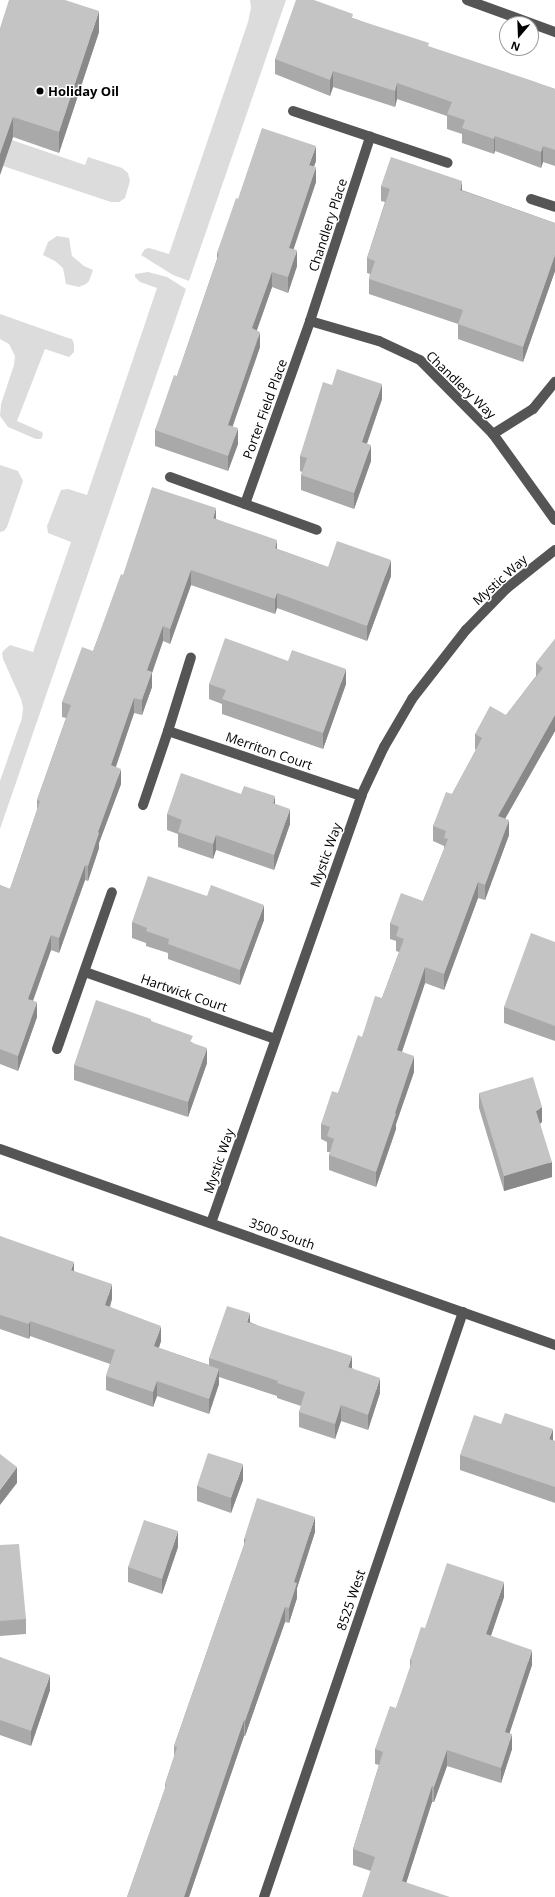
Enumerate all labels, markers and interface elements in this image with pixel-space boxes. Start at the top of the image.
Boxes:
north arrow [499,16,539,56]
text: N [509,38,522,55]
place label: Holiday Oil [48,83,119,99]
marker: Holiday Oil [35,86,45,96]
street label: Chandlery Place [306,176,350,274]
street label: Chandlery Way [423,348,499,422]
street label: Porter Field Place [240,357,290,461]
street label: Mystic Way [470,552,530,608]
street label: Merriton Court [224,729,314,773]
street label: Mystic Way [307,821,345,889]
street label: Hartwick Court [139,971,229,1015]
street label: Mystic Way [201,1126,237,1196]
street label: 3500 South [247,1215,317,1253]
street label: 8525 West [333,1568,369,1632]

